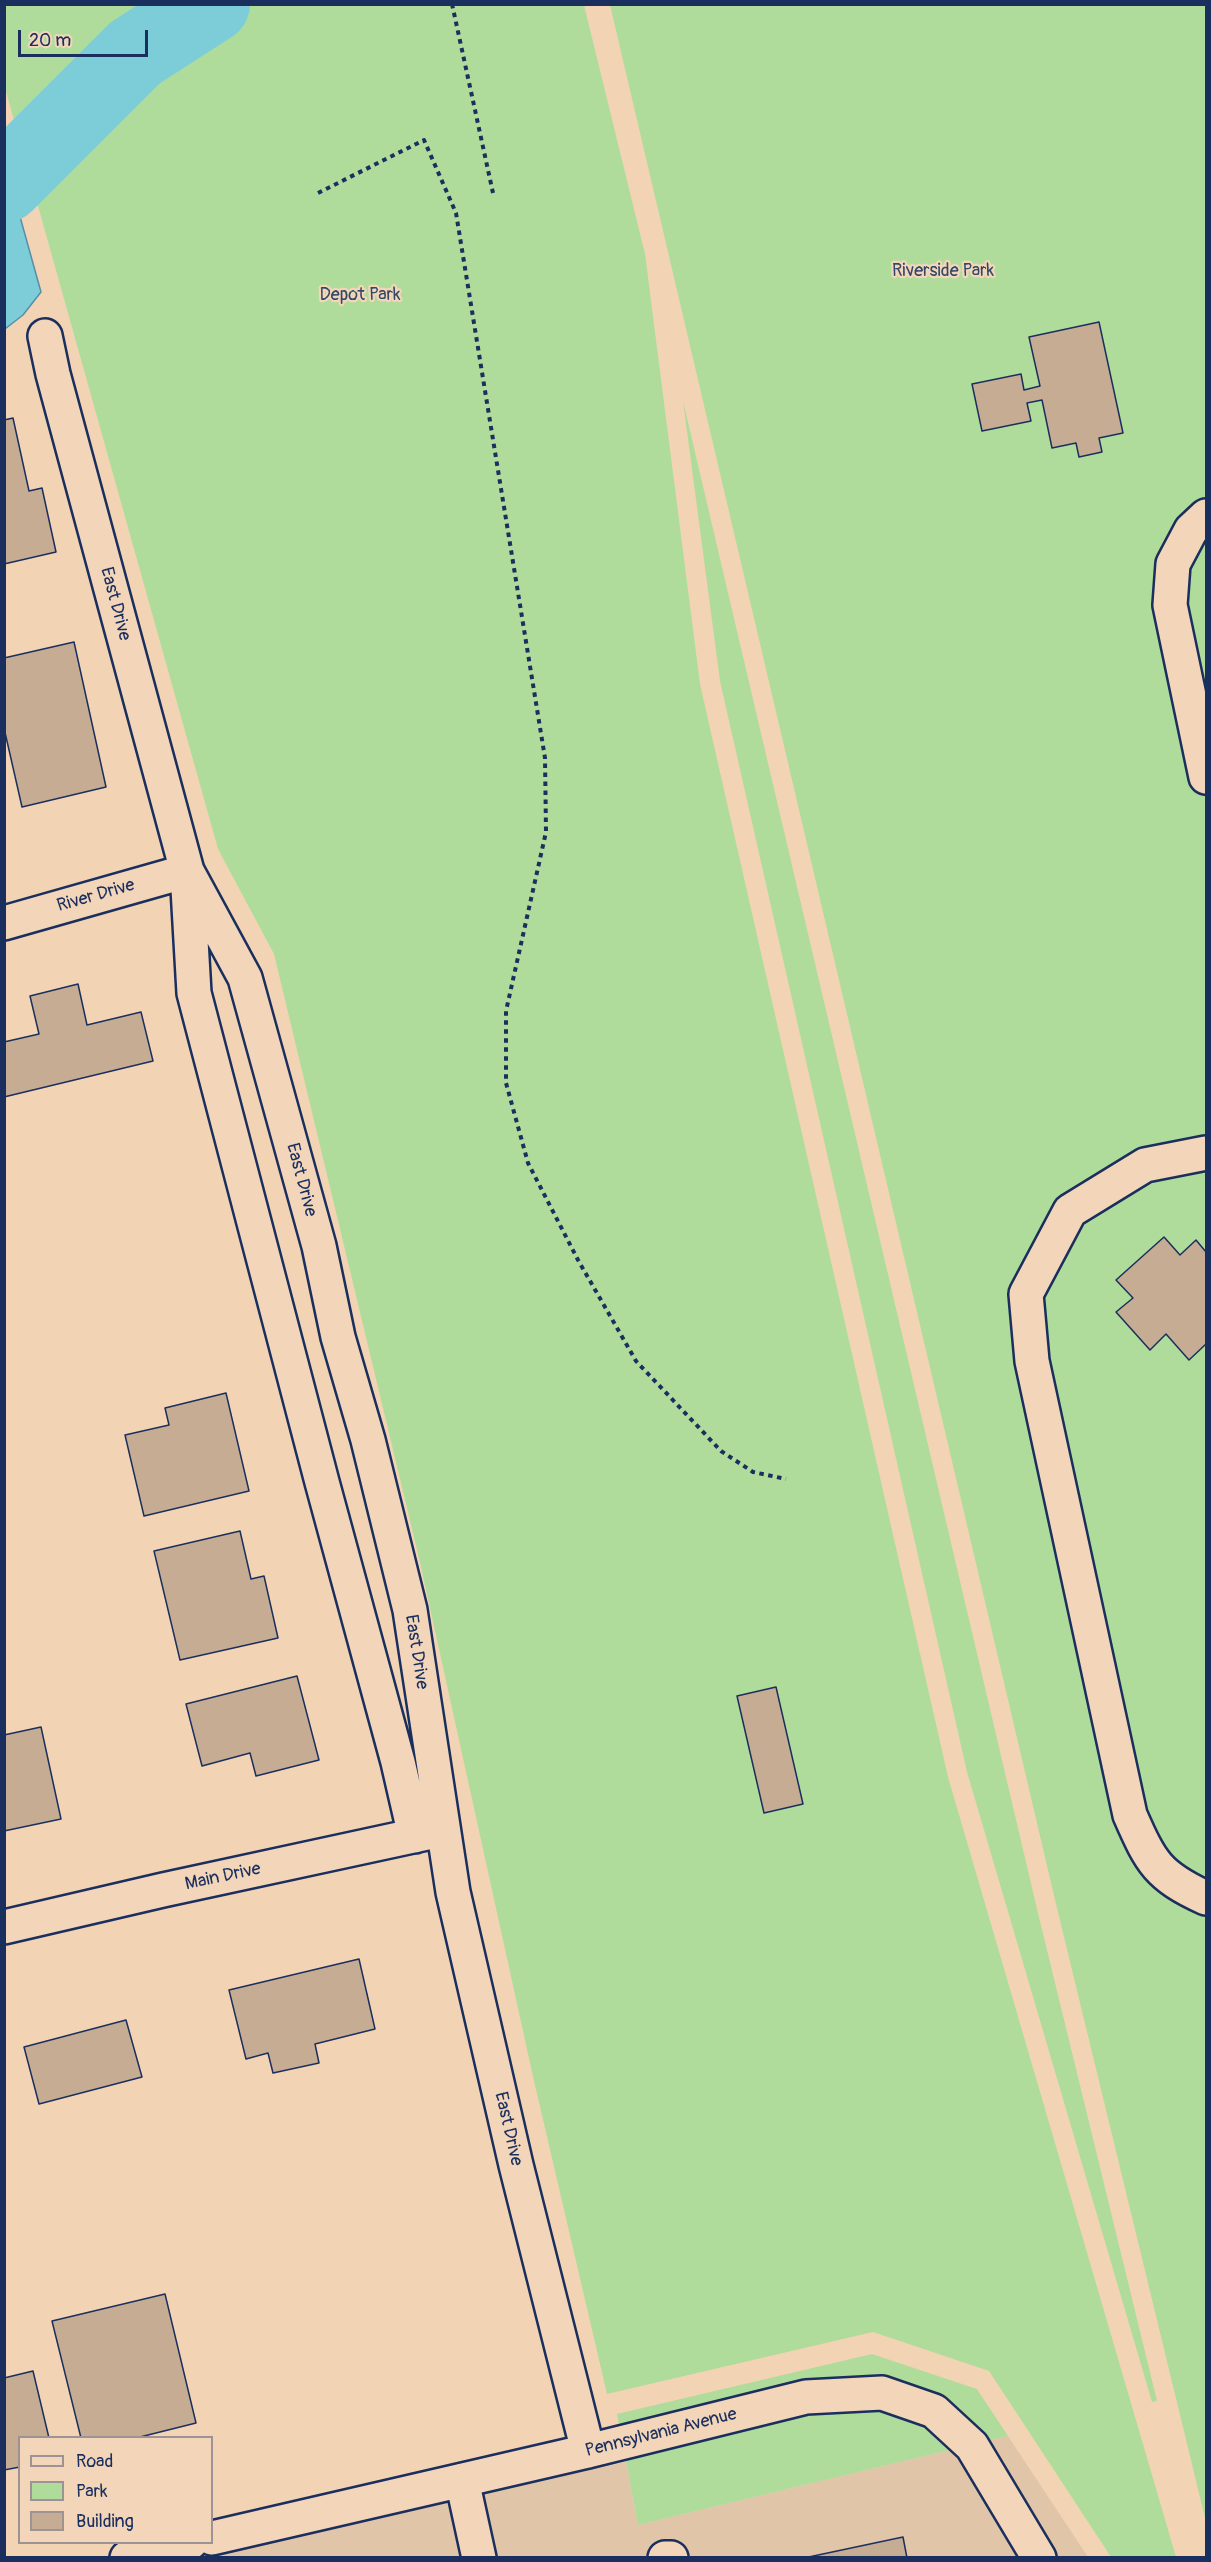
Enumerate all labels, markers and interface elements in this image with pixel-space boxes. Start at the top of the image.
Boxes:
scale bar [21,18,152,56]
text: 20 m [29,29,71,52]
park label: Riverside Park [892,260,994,282]
park label: Depot Park [320,284,400,306]
street label: East Drive [95,565,135,643]
street label: River Drive [55,875,137,917]
street label: East Drive [281,1141,321,1219]
street label: East Drive [399,1613,433,1691]
street label: Main Drive [183,1858,263,1896]
street label: East Drive [489,2090,527,2168]
street label: Pennsylvania Avenue [583,2404,739,2462]
legend [18,2436,213,2544]
text: Road [76,2450,113,2473]
text: Park [76,2480,108,2503]
text: Building [76,2510,134,2533]

